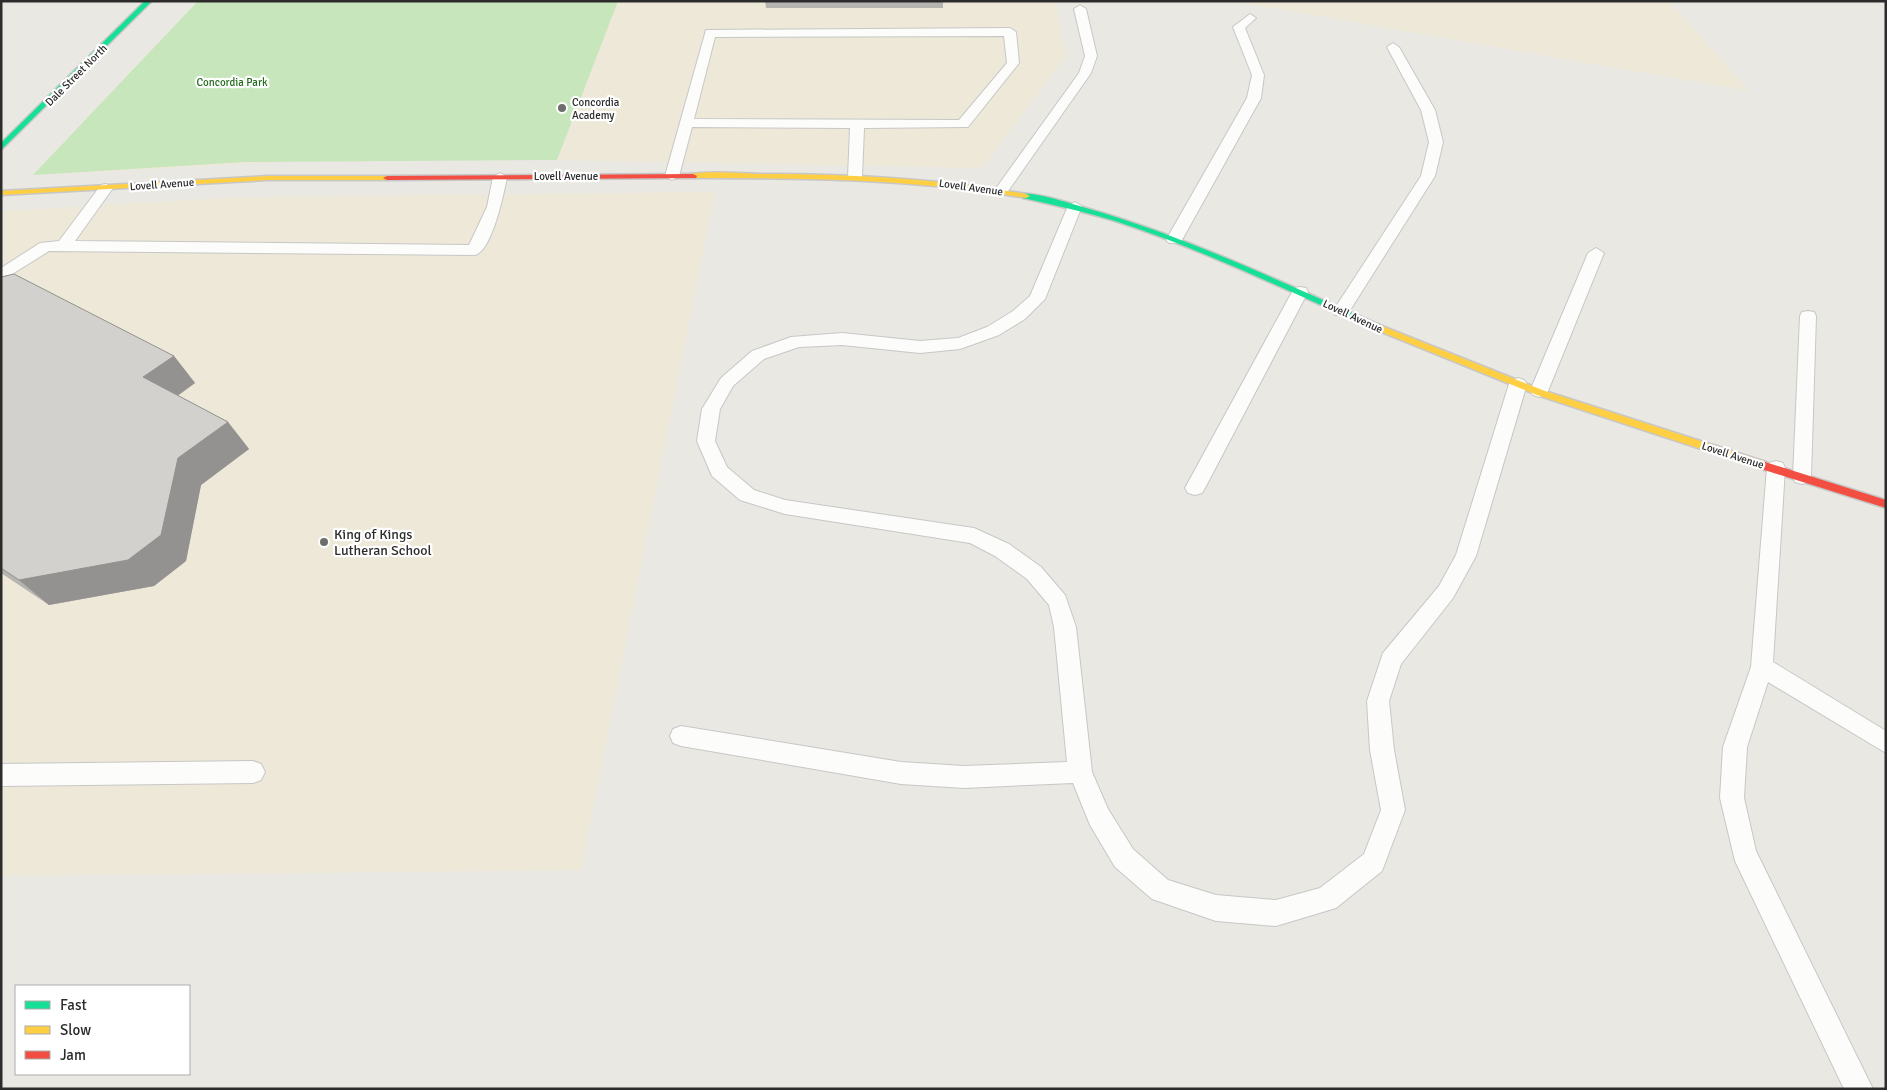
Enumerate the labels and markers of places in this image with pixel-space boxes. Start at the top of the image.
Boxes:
place label: Concordia Academy [572,96,620,122]
marker: Concordia Academy [556,102,568,114]
place label: King of Kings Lutheran School [334,526,432,559]
marker: King of Kings Lutheran School [318,536,330,548]

